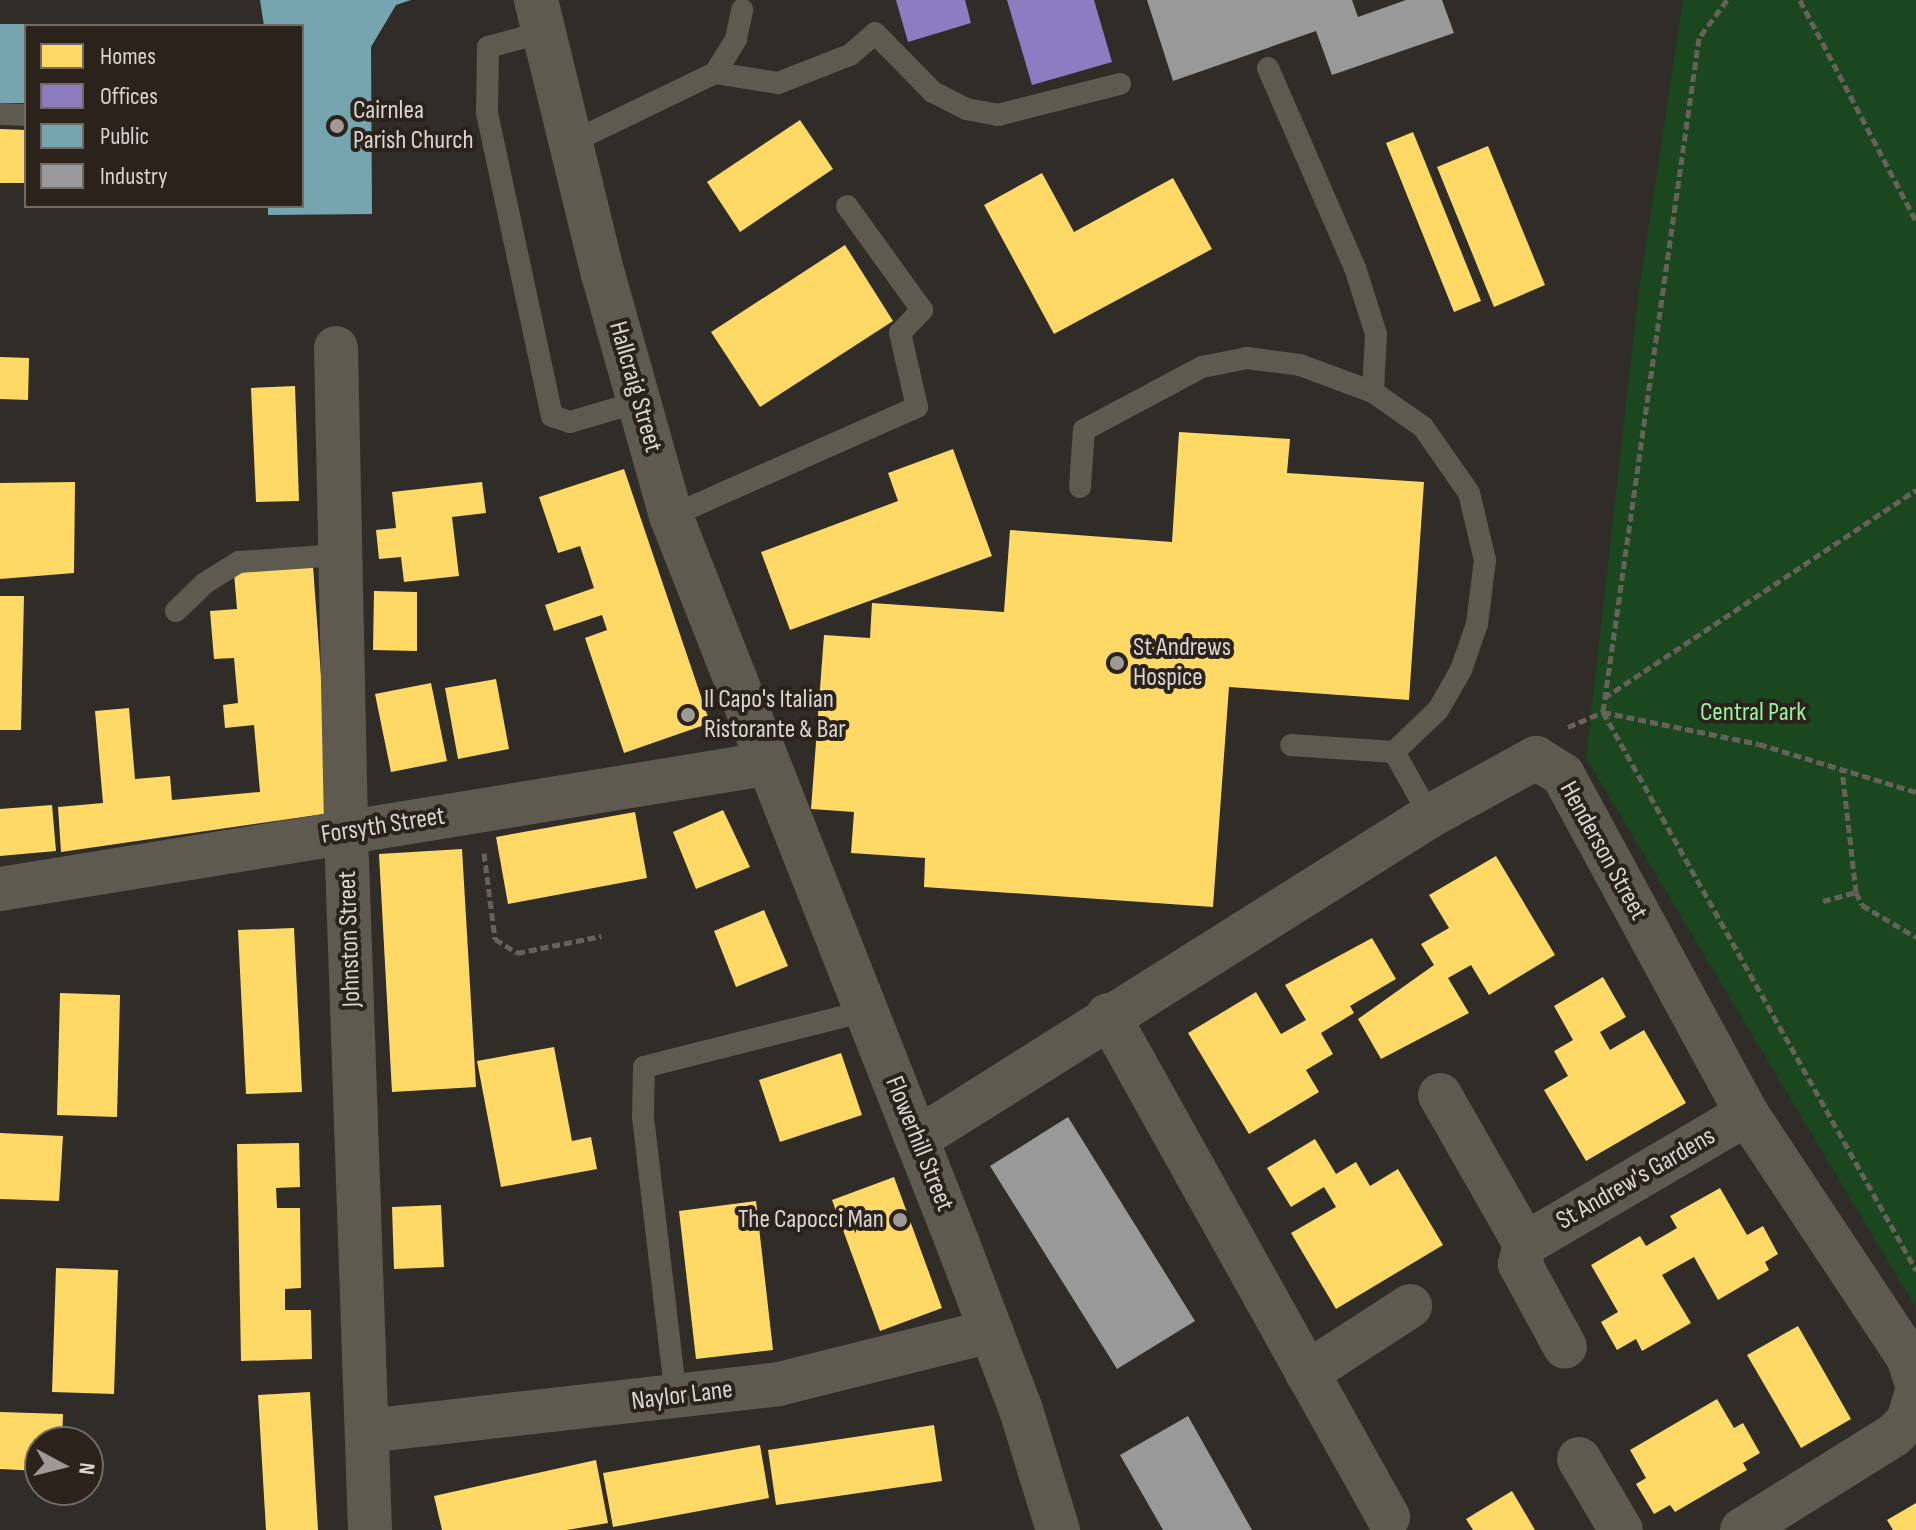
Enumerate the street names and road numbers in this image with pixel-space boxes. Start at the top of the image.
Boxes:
street label: Hallcraig Street [601,318,669,456]
street label: Henderson Street [1552,776,1654,926]
street label: Forsyth Street [319,801,447,851]
street label: Johnston Street [332,870,368,1008]
street label: Flowerhill Street [878,1072,960,1216]
street label: St Andrew's Gardens [1551,1121,1721,1237]
street label: Naylor Lane [630,1374,734,1418]

